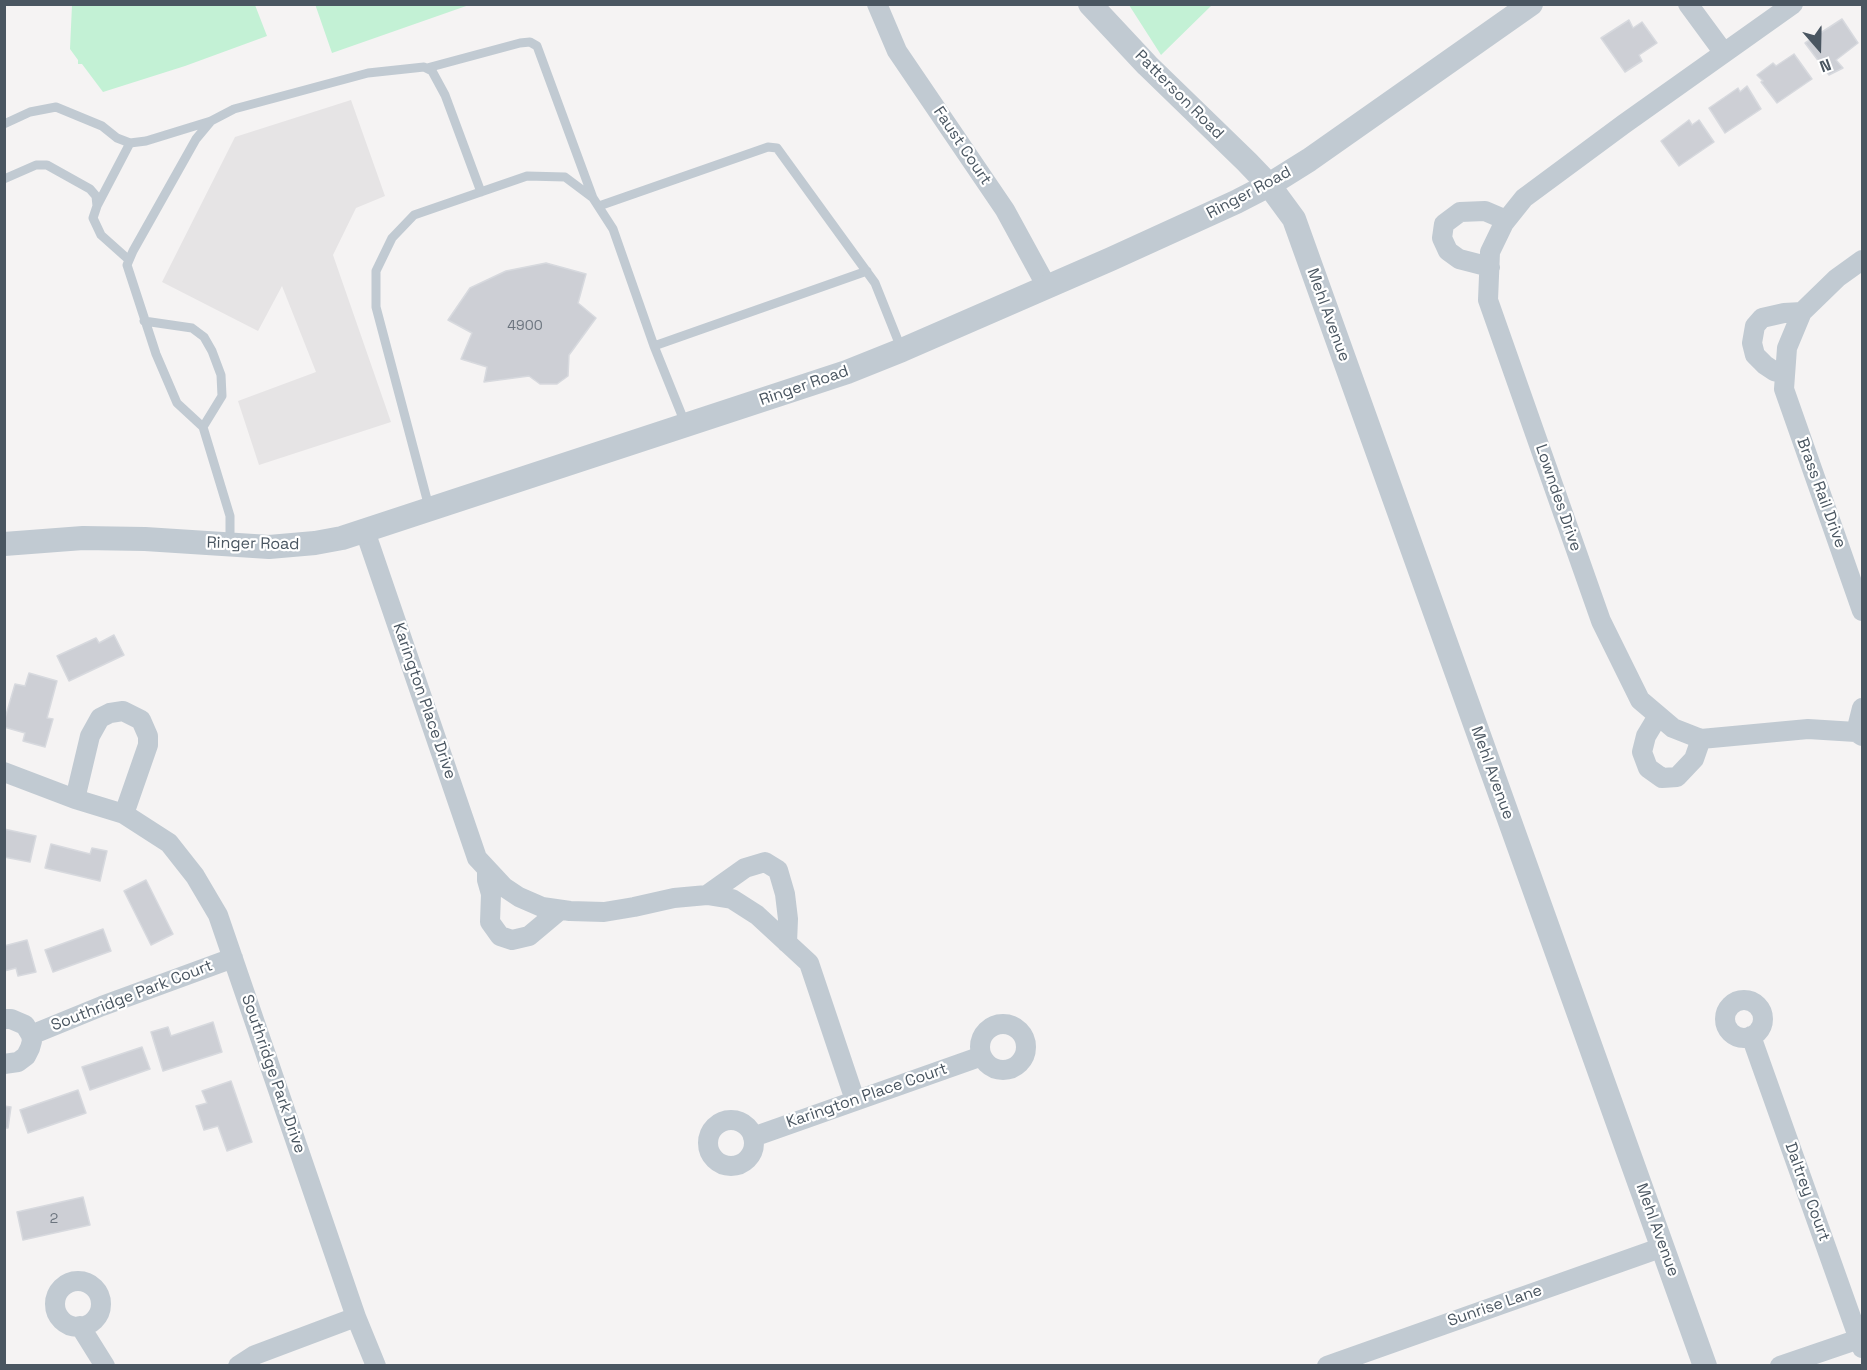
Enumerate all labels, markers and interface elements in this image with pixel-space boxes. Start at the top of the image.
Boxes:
north arrow [1789,18,1849,78]
street label: Patterson Road [1130,46,1228,144]
text: N [1817,54,1834,77]
street label: Faust Court [929,103,995,189]
street label: Ringer Road [1203,163,1295,223]
street label: Mehl Avenue [1302,266,1354,364]
house number: 4900 [507,318,543,334]
street label: Ringer Road [757,362,851,410]
street label: Brass Rail Drive [1792,435,1850,551]
street label: Lowndes Drive [1531,442,1585,554]
street label: Ringer Road [206,534,300,554]
street label: Karington Place Drive [388,620,460,782]
street label: Mehl Avenue [1466,724,1518,822]
street label: Southridge Park Court [49,956,215,1036]
street label: Southridge Park Drive [237,992,309,1156]
street label: Karington Place Court [784,1059,950,1133]
street label: Daltrey Court [1780,1140,1834,1244]
street label: Mehl Avenue [1631,1181,1683,1279]
house number: 2 [50,1211,58,1227]
street label: Sunrise Lane [1445,1281,1545,1331]

